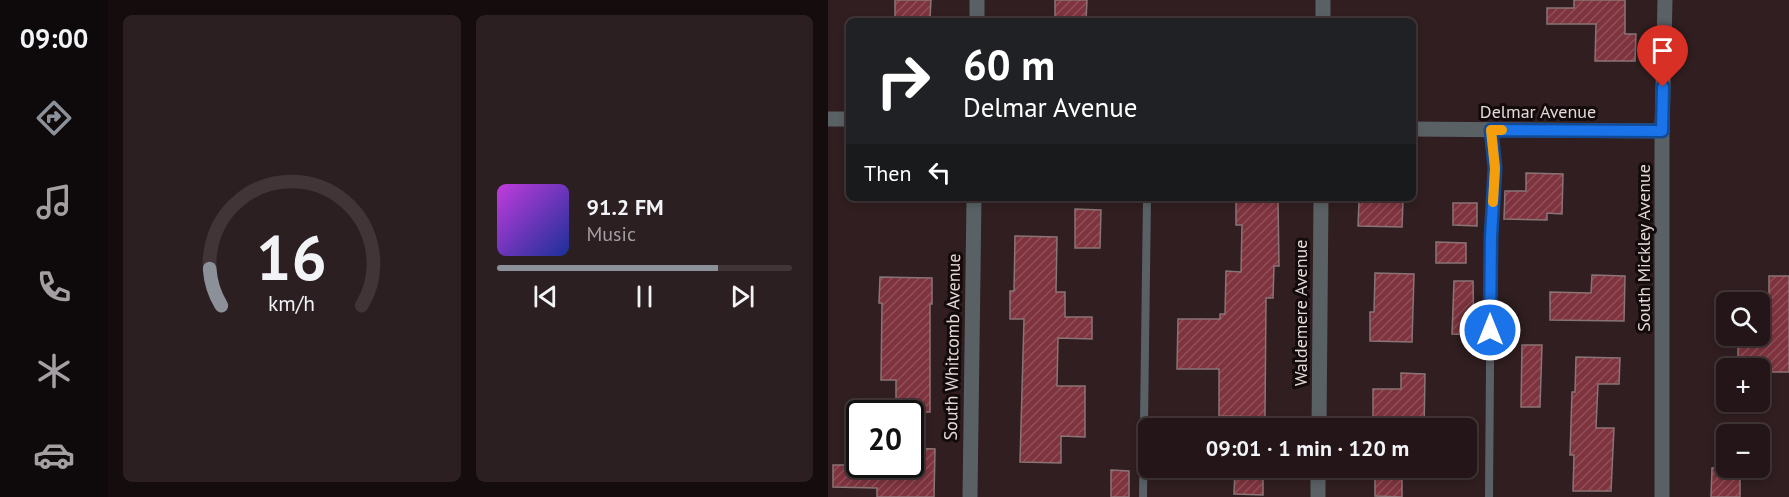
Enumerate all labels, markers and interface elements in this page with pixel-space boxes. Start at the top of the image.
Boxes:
text: 09:00 [20,21,88,55]
pin [1637,25,1688,87]
icon: arrive [1646,34,1679,67]
text: 60 m [963,37,1055,92]
icon: right [864,42,942,120]
text: Delmar Avenue [963,90,1137,124]
icon: directions [33,97,75,139]
street label: Delmar Avenue [1480,100,1596,123]
icon: left [923,156,956,189]
text: Then [864,159,911,187]
street label: South Mickley Avenue [1632,164,1655,332]
icon: music [33,181,75,223]
text: 91.2 FM [587,193,664,221]
text: 16 [256,216,327,297]
text: Music [587,221,636,247]
street label: Waldemere Avenue [1289,240,1312,386]
street label: South Whitcomb Avenue [939,253,965,441]
icon: phone [33,266,75,308]
icon: previous [529,280,562,313]
icon: pause [628,280,661,313]
icon: next [726,280,759,313]
text: km/h [268,289,315,317]
map controls [1716,292,1770,478]
button: search [1716,292,1770,346]
position arrow [1458,298,1522,362]
icon: climate [33,350,75,392]
button: + [1716,358,1770,412]
speed limit sign: 20 [846,400,924,478]
button: − [1716,424,1770,478]
icon: car [33,434,75,476]
text: 09:01 · 1 min · 120 m [1206,434,1409,462]

